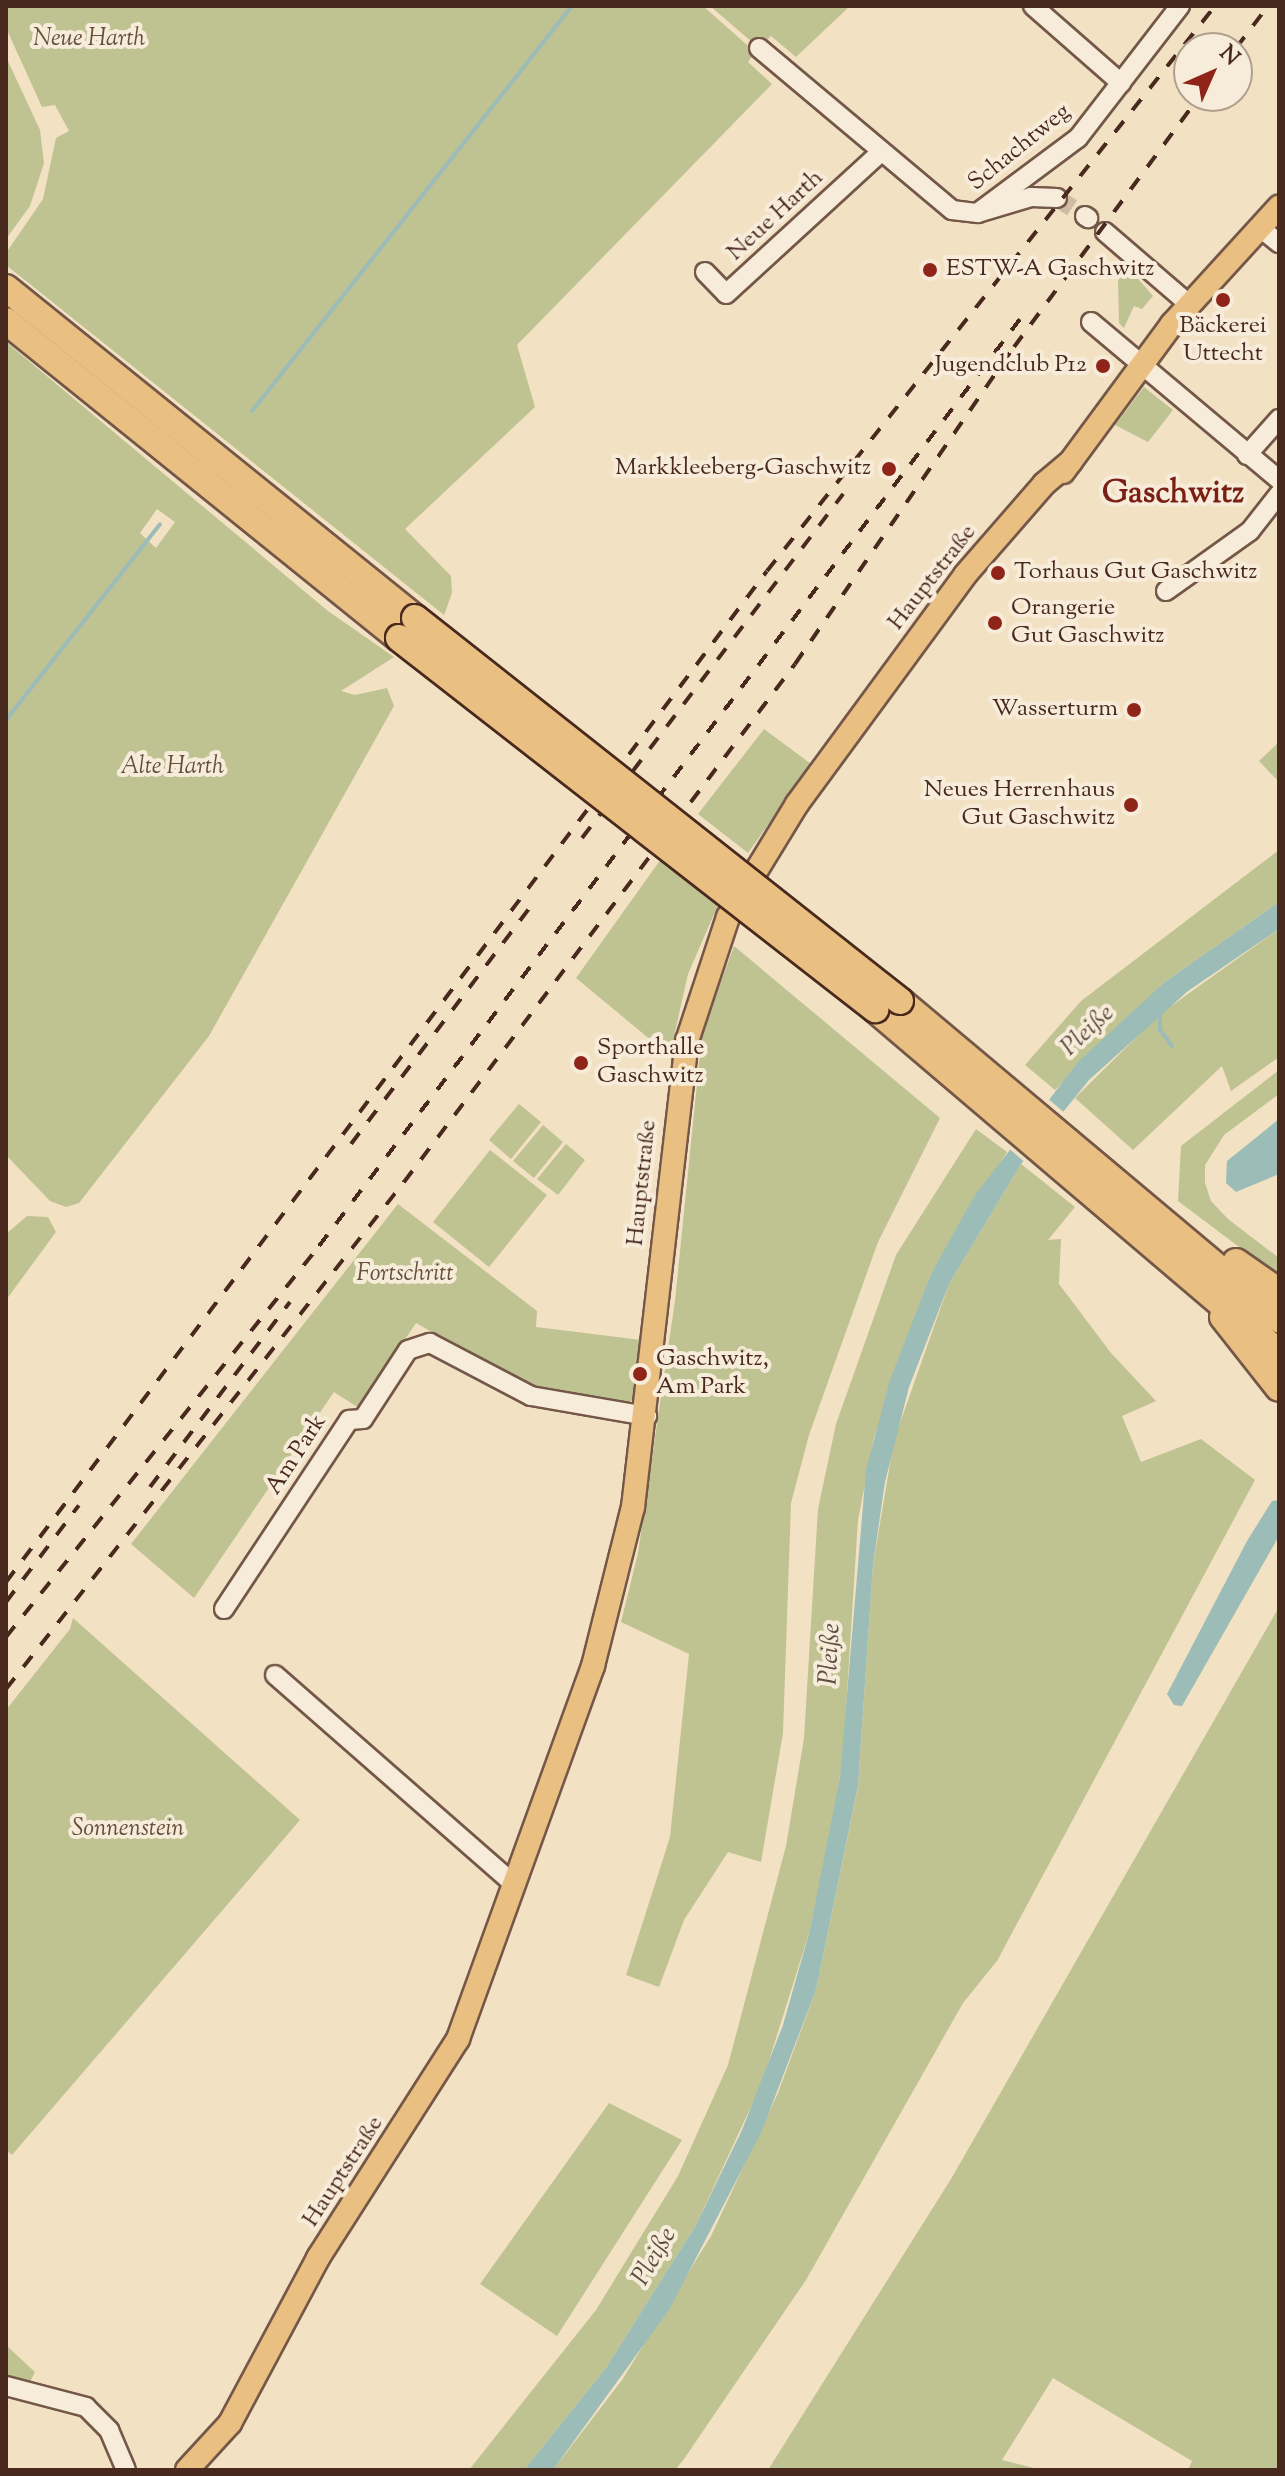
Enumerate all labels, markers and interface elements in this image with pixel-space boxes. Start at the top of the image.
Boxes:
park label: Neue Harth [33,26,145,54]
north arrow [1173,32,1253,112]
text: N [1211,39,1246,74]
street label: Schachtweg [963,98,1077,198]
street label: Neue Harth [722,164,830,268]
place label: ESTW-A Gaschwitz [946,256,1154,284]
marker: ESTW-A Gaschwitz [921,261,939,279]
marker: Bäckerei Uttecht [1214,291,1232,309]
place label: Bäckerei Uttecht [1179,313,1267,369]
place label: Jugendclub P12 [935,352,1087,380]
marker: Jugendclub P12 [1094,357,1112,375]
place label: Markkleeberg-Gaschwitz [615,455,871,483]
marker: Markkleeberg-Gaschwitz [878,458,900,480]
district label: Gaschwitz [1102,475,1244,513]
street label: Hauptstraße [883,519,983,637]
place label: Torhaus Gut Gaschwitz [1014,559,1257,587]
marker: Torhaus Gut Gaschwitz [989,564,1007,582]
place label: Orangerie Gut Gaschwitz [1011,595,1164,651]
marker: Orangerie Gut Gaschwitz [986,614,1004,632]
place label: Wasserturm [992,696,1118,724]
marker: Wasserturm [1125,701,1143,719]
park label: Alte Harth [120,754,224,782]
place label: Neues Herrenhaus Gut Gaschwitz [924,777,1115,833]
marker: Neues Herrenhaus Gut Gaschwitz [1122,796,1140,814]
water label: Pleiße [1055,999,1121,1063]
place label: Sporthalle Gaschwitz [597,1035,704,1091]
marker: Sporthalle Gaschwitz [572,1054,590,1072]
street label: Hauptstraße [622,1119,664,1247]
park label: Fortschritt [356,1261,454,1289]
place label: Gaschwitz, Am Park [656,1346,769,1402]
marker: Gaschwitz, Am Park [631,1365,649,1383]
street label: Am Park [260,1409,334,1501]
water label: Pleiße [814,1622,848,1686]
park label: Sonnenstein [72,1816,184,1844]
street label: Hauptstraße [297,2111,391,2233]
water label: Pleiße [626,2222,684,2292]

